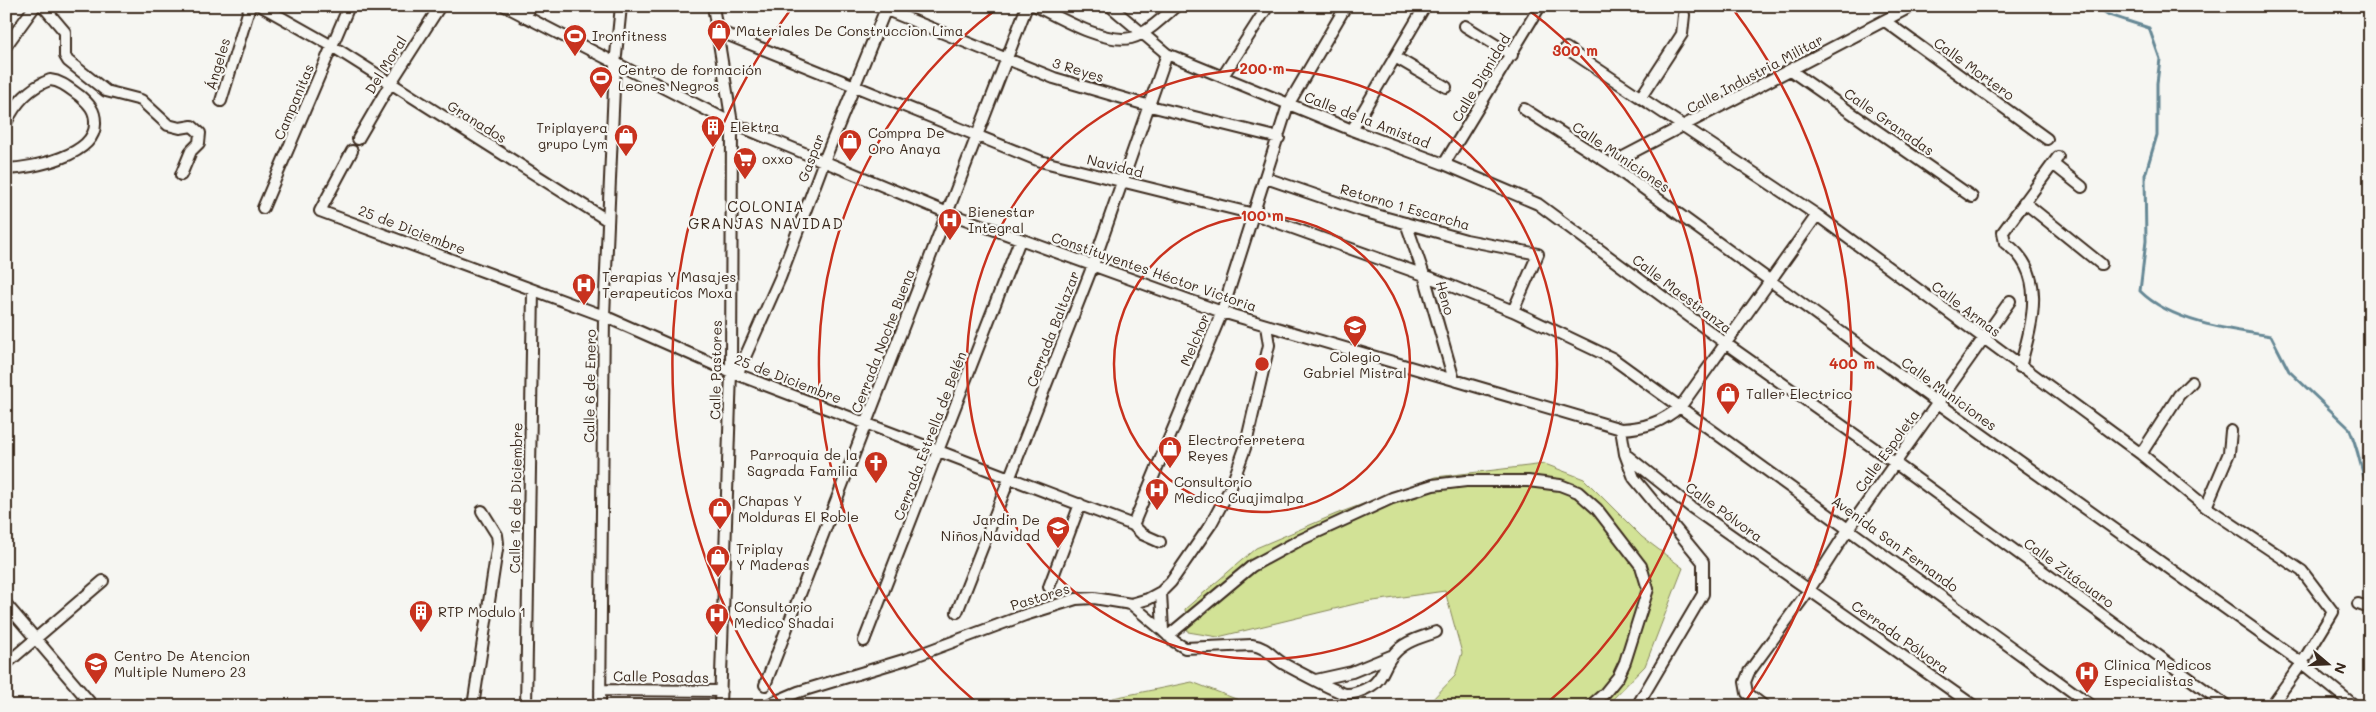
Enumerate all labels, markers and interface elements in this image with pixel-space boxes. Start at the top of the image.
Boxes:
shop icon: Materiales De Construccion Lima [706,18,732,52]
place label: Materiales De Construccion Lima [736,21,964,40]
sports icon: Ironfitness [562,23,588,57]
place label: Ironfitness [592,26,667,45]
street label: Calle Dignidad [1447,30,1514,125]
street label: Calle Industria Militar [1683,30,1826,118]
street label: Del Moral [360,32,411,97]
street label: Calle Mortero [1930,33,2019,104]
street label: Ángeles [201,36,234,92]
text: 300 m [1552,40,1598,60]
street label: 3 Reyes [1050,53,1106,86]
text: 200 m [1240,58,1285,78]
place label: Centro de formación Leones Negros [618,60,762,95]
street label: Campanitas [269,61,318,143]
sports icon: Centro de formación Leones Negros [588,65,614,99]
street label: Calle Granadas [1840,83,1938,160]
street label: Calle de la Amistad [1302,87,1433,152]
street label: Granados [444,96,511,147]
building icon: Elektra [700,114,726,148]
place label: Elektra [730,117,780,136]
street label: Calle Municiones [1569,117,1674,196]
place label: Triplayera grupo Lym [536,118,608,153]
shop icon: Triplayera grupo Lym [613,123,639,157]
place label: Compra De Oro Anaya [868,123,945,158]
shop icon: Compra De Oro Anaya [837,128,863,162]
street label: Gaspar [793,131,828,185]
supermarket icon: oxxo [732,146,758,180]
place label: oxxo [762,149,793,168]
street label: Navidad [1085,149,1145,182]
street label: Retorno 1 Escarcha [1338,179,1472,234]
district label: COLONIA GRANJAS NAVIDAD [688,196,844,233]
street label: 25 de Diciembre [356,200,468,259]
place label: Bienestar Integral [968,202,1035,237]
text: 100 m [1240,205,1284,225]
hospital icon: Bienestar Integral [937,207,963,241]
street label: Constituyentes Héctor Victoria [1049,227,1259,316]
street label: Calle Maestranza [1628,250,1736,337]
street label: Cerrada Noche Buena [846,266,919,416]
place label: Terapias Y Masajes Terapeuticos Moxa [602,267,736,302]
street label: Cerrada Baltazar [1022,268,1083,390]
hospital icon: Terapias Y Masajes Terapeuticos Moxa [571,272,597,306]
street label: Calle Armas [1928,276,2005,341]
street label: Heno [1432,279,1459,317]
street label: Melchor [1175,311,1214,369]
school or university icon: Colegio Gabriel Mistral [1342,314,1368,348]
street label: Calle Pastores [705,320,726,420]
street label: Calle 6 de Enero [579,329,600,443]
place label: Colegio Gabriel Mistral [1303,347,1407,382]
street label: 25 de Diciembre [732,349,844,408]
street label: Cerrada Estrella de Belén [888,349,971,523]
street label: Calle Municiones [1898,352,2001,435]
text: 400 m [1829,353,1875,373]
centre of rings [1253,355,1271,373]
shop icon: Taller Electrico [1715,381,1741,415]
place label: Taller Electrico [1746,384,1852,403]
street label: Calle Espoleta [1850,406,1923,496]
street label: Calle 16 de Diciembre [505,422,526,574]
place label: Electroferretera Reyes [1188,430,1305,465]
shop icon: Electroferretera Reyes [1157,435,1183,469]
place label: Parroquia de la Sagrada Familia [747,445,858,480]
church icon: Parroquia de la Sagrada Familia [863,450,889,484]
place label: Consultorio Medico Cuajimalpa [1174,472,1304,507]
hospital icon: Consultorio Medico Cuajimalpa [1144,477,1170,511]
street label: Calle Pólvora [1682,477,1767,546]
place label: Chapas Y Molduras El Roble [738,491,859,526]
street label: Avenida San Fernando [1828,491,1962,596]
shop icon: Chapas Y Molduras El Roble [707,496,733,530]
place label: Jardin De Niños Navidad [941,510,1040,545]
school or university icon: Jardin De Niños Navidad [1045,515,1071,549]
street label: Calle Zitácuaro [2020,533,2118,612]
place label: Triplay Y Maderas [736,539,810,574]
shop icon: Triplay Y Maderas [705,544,731,578]
street label: Pastores [1008,579,1072,615]
street label: Cerrada Pólvora [1848,596,1953,677]
place label: Consultorio Medico Shadai [734,597,834,632]
building icon: RTP Modulo 1 [408,599,434,633]
place label: RTP Modulo 1 [438,602,526,621]
hospital icon: Consultorio Medico Shadai [704,602,730,636]
north arrow [2304,640,2354,690]
place label: Centro De Atencion Multiple Numero 23 [114,646,250,681]
school or university icon: Centro De Atencion Multiple Numero 23 [83,651,109,685]
place label: Clinica Medicos Especialistas [2104,655,2212,690]
hospital icon: Clinica Medicos Especialistas [2074,660,2100,694]
text: N [2330,660,2351,677]
street label: Calle Posadas [613,666,709,687]

